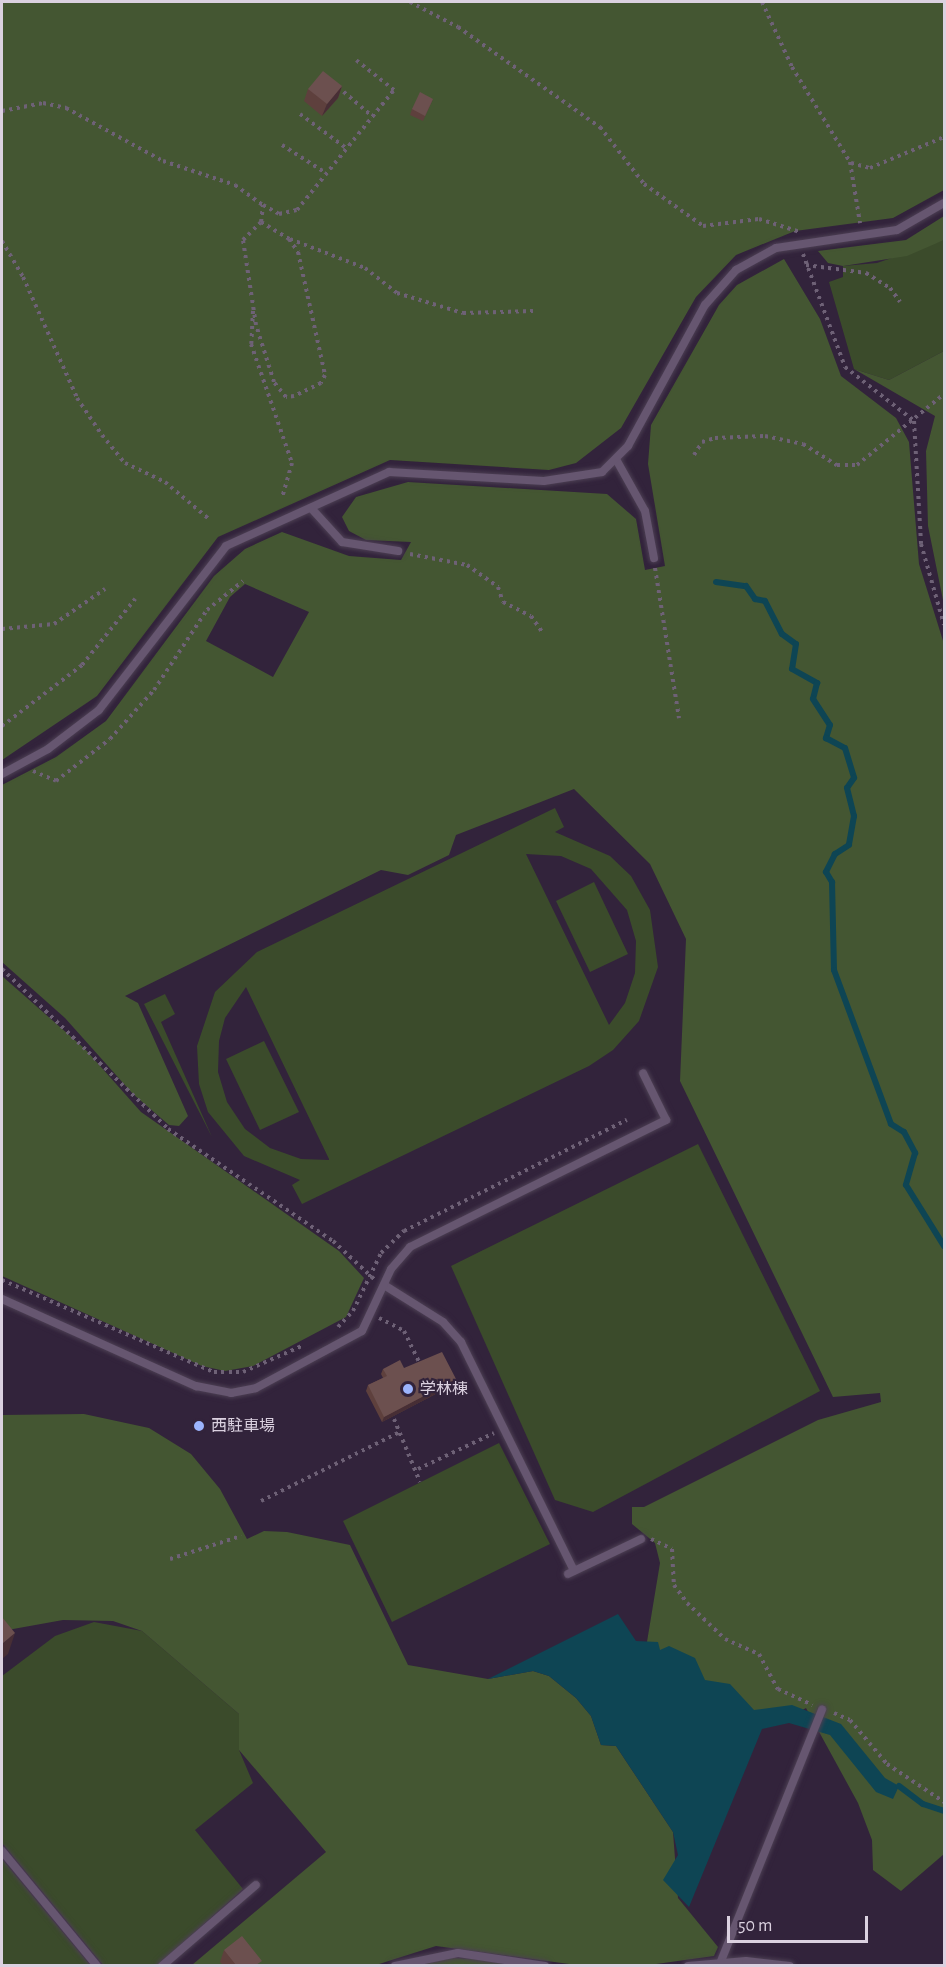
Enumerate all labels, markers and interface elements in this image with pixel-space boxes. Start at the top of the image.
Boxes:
place label: 学林棟 [420,1379,468,1399]
marker: 学林棟 [401,1382,415,1396]
place label: 西駐車場 [211,1416,275,1436]
marker: 西駐車場 [192,1419,206,1433]
scale bar [730,1904,871,1942]
text: 50 m [738,1917,772,1935]

